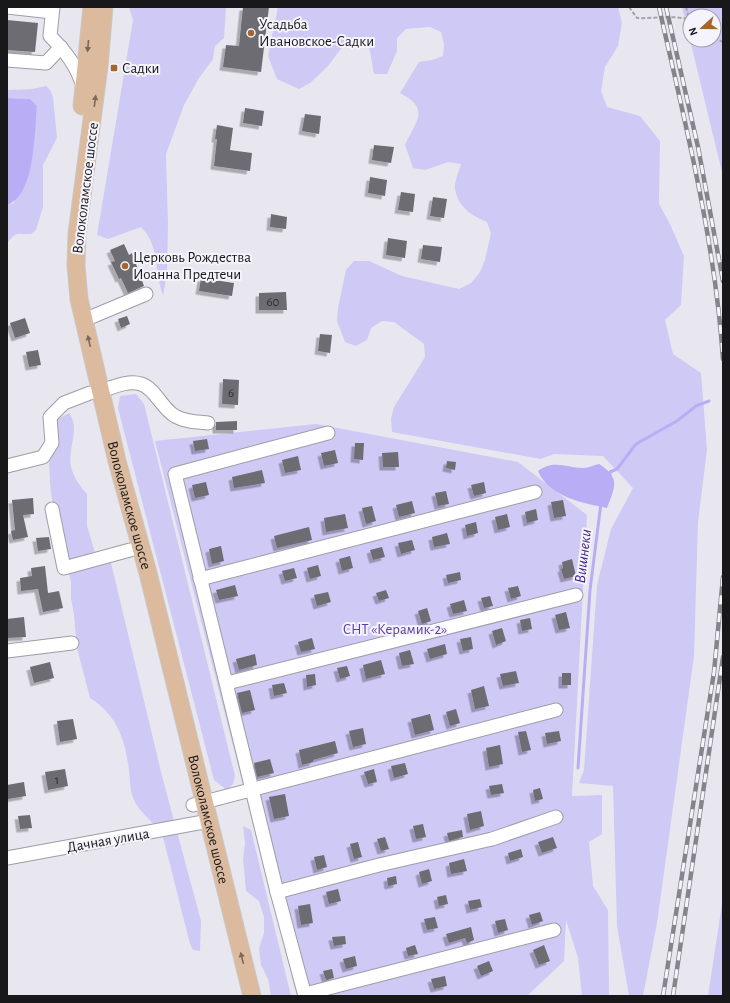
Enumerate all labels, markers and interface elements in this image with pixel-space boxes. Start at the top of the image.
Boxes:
north arrow [682,8,722,48]
place label: Усадьба Ивановское-Садки [259,17,374,49]
text: N [687,26,700,37]
marker: Усадьба Ивановское-Садки [246,28,256,38]
one-way arrow [85,40,92,52]
place label: Садки [122,61,160,76]
marker: Садки [109,63,119,73]
one-way arrow [91,95,98,107]
street label: Волоколамское шоссе [70,121,101,255]
place label: Церковь Рождества Иоанна Предтечи [133,250,251,282]
marker: Церковь Рождества Иоанна Предтечи [120,261,130,271]
house number: 60 [267,296,280,309]
one-way arrow [86,335,92,347]
house number: 6 [228,387,234,400]
street label: Волоколамское шоссе [105,440,154,571]
water label: Вишнеки [572,528,594,584]
park label: СНТ «Керамик-2» [343,622,447,637]
street label: Волоколамское шоссе [185,753,231,886]
house number: 1 [55,774,59,787]
street label: Дачная улица [66,826,151,855]
one-way arrow [239,952,245,964]

